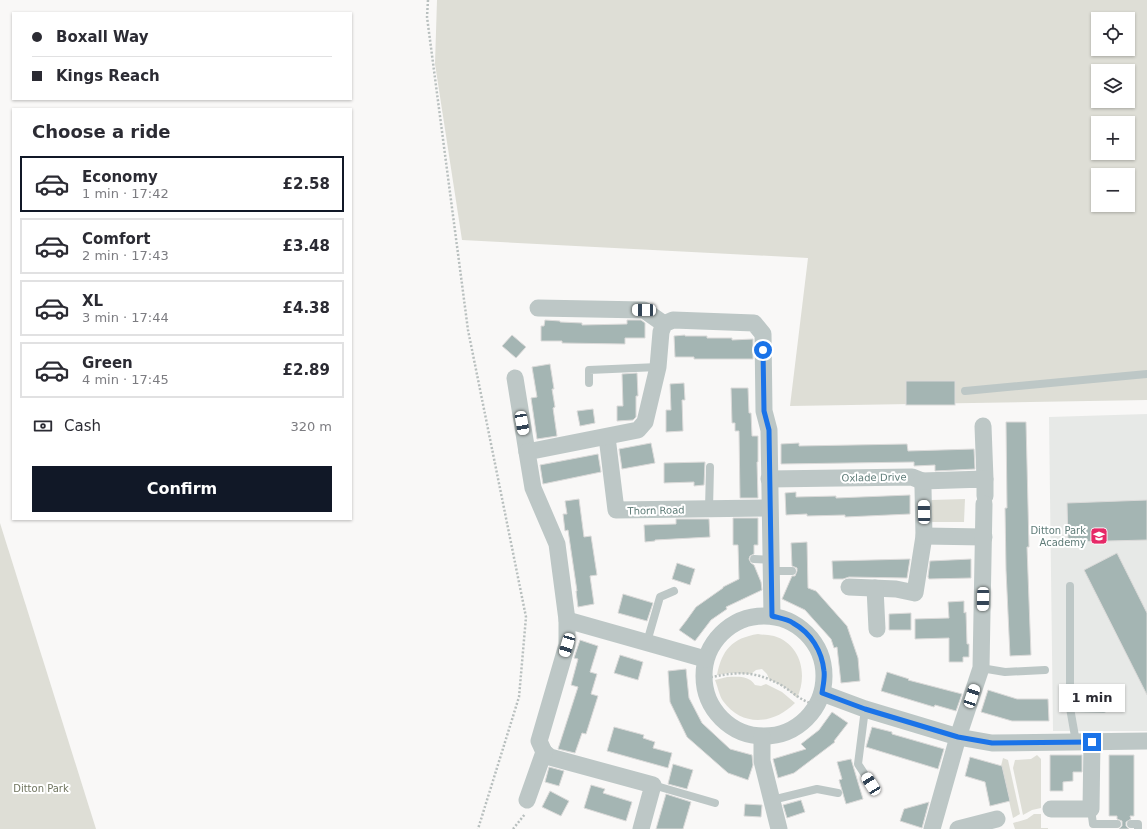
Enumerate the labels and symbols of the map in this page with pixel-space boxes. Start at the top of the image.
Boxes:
car [632,304,656,316]
route start [754,341,772,359]
car [514,410,530,436]
street label: Oxlade Drive [841,471,907,484]
car [918,500,930,524]
street label: Thorn Road [626,505,685,517]
place label: Ditton Park Academy [1030,525,1086,548]
school or university icon: Ditton Park Academy [1089,526,1109,546]
car [977,587,989,611]
car [558,632,576,658]
car [963,683,981,709]
callout: 1 min [1059,684,1125,712]
route end [1083,733,1101,751]
car [860,771,882,797]
park label: Ditton Park [13,783,69,794]

